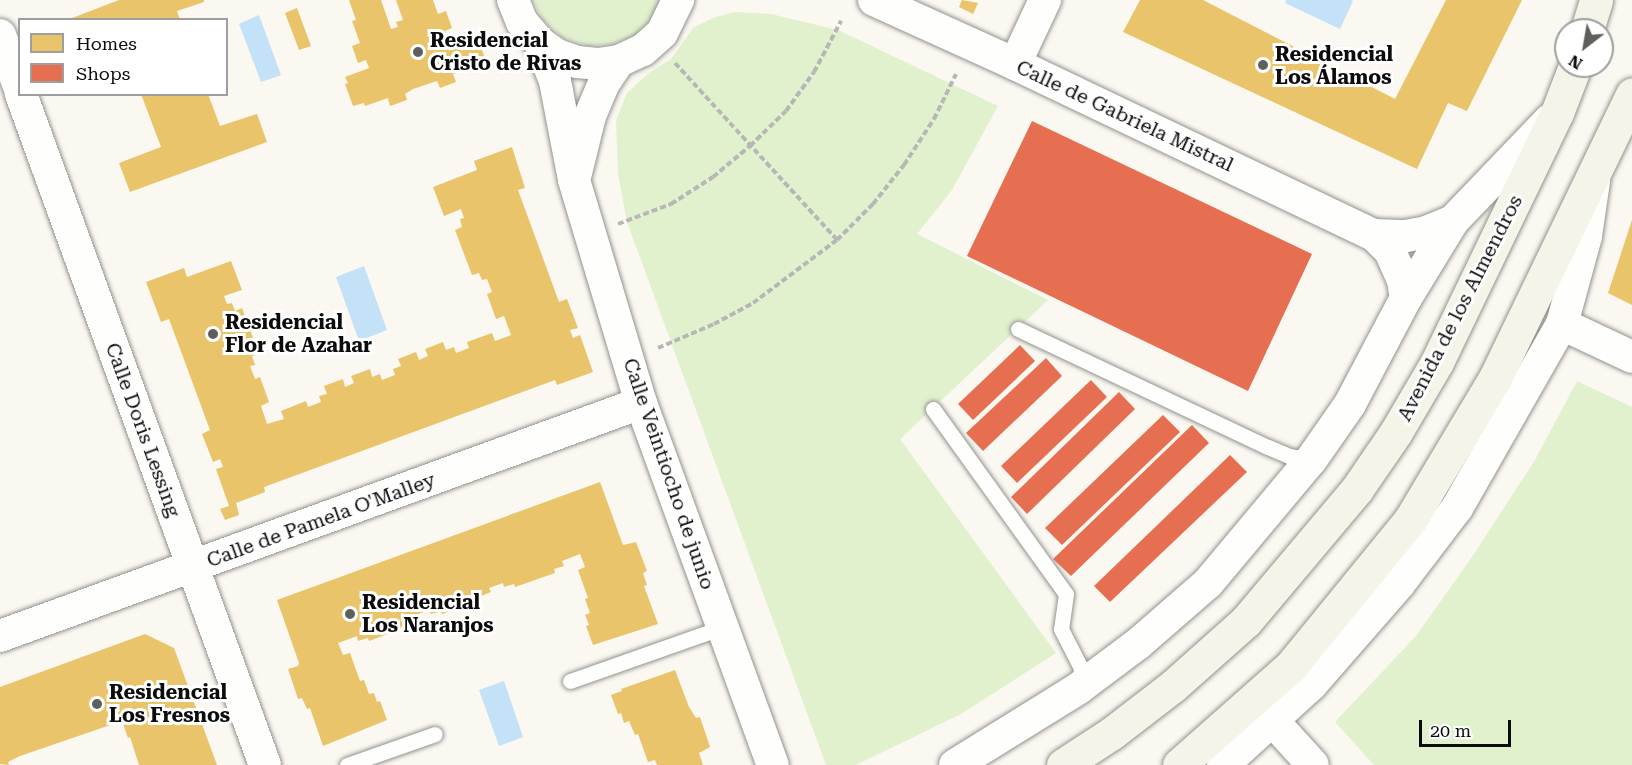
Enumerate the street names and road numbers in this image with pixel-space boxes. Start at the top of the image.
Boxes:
street label: Calle de Gabriela Mistral [1013,55,1237,177]
street label: Avenida de los Almendros [1392,191,1528,425]
street label: Calle Doris Lessing [100,340,186,520]
street label: Calle Veintiocho de junio [618,355,720,593]
street label: Calle de Pamela O'Malley [204,467,438,573]

